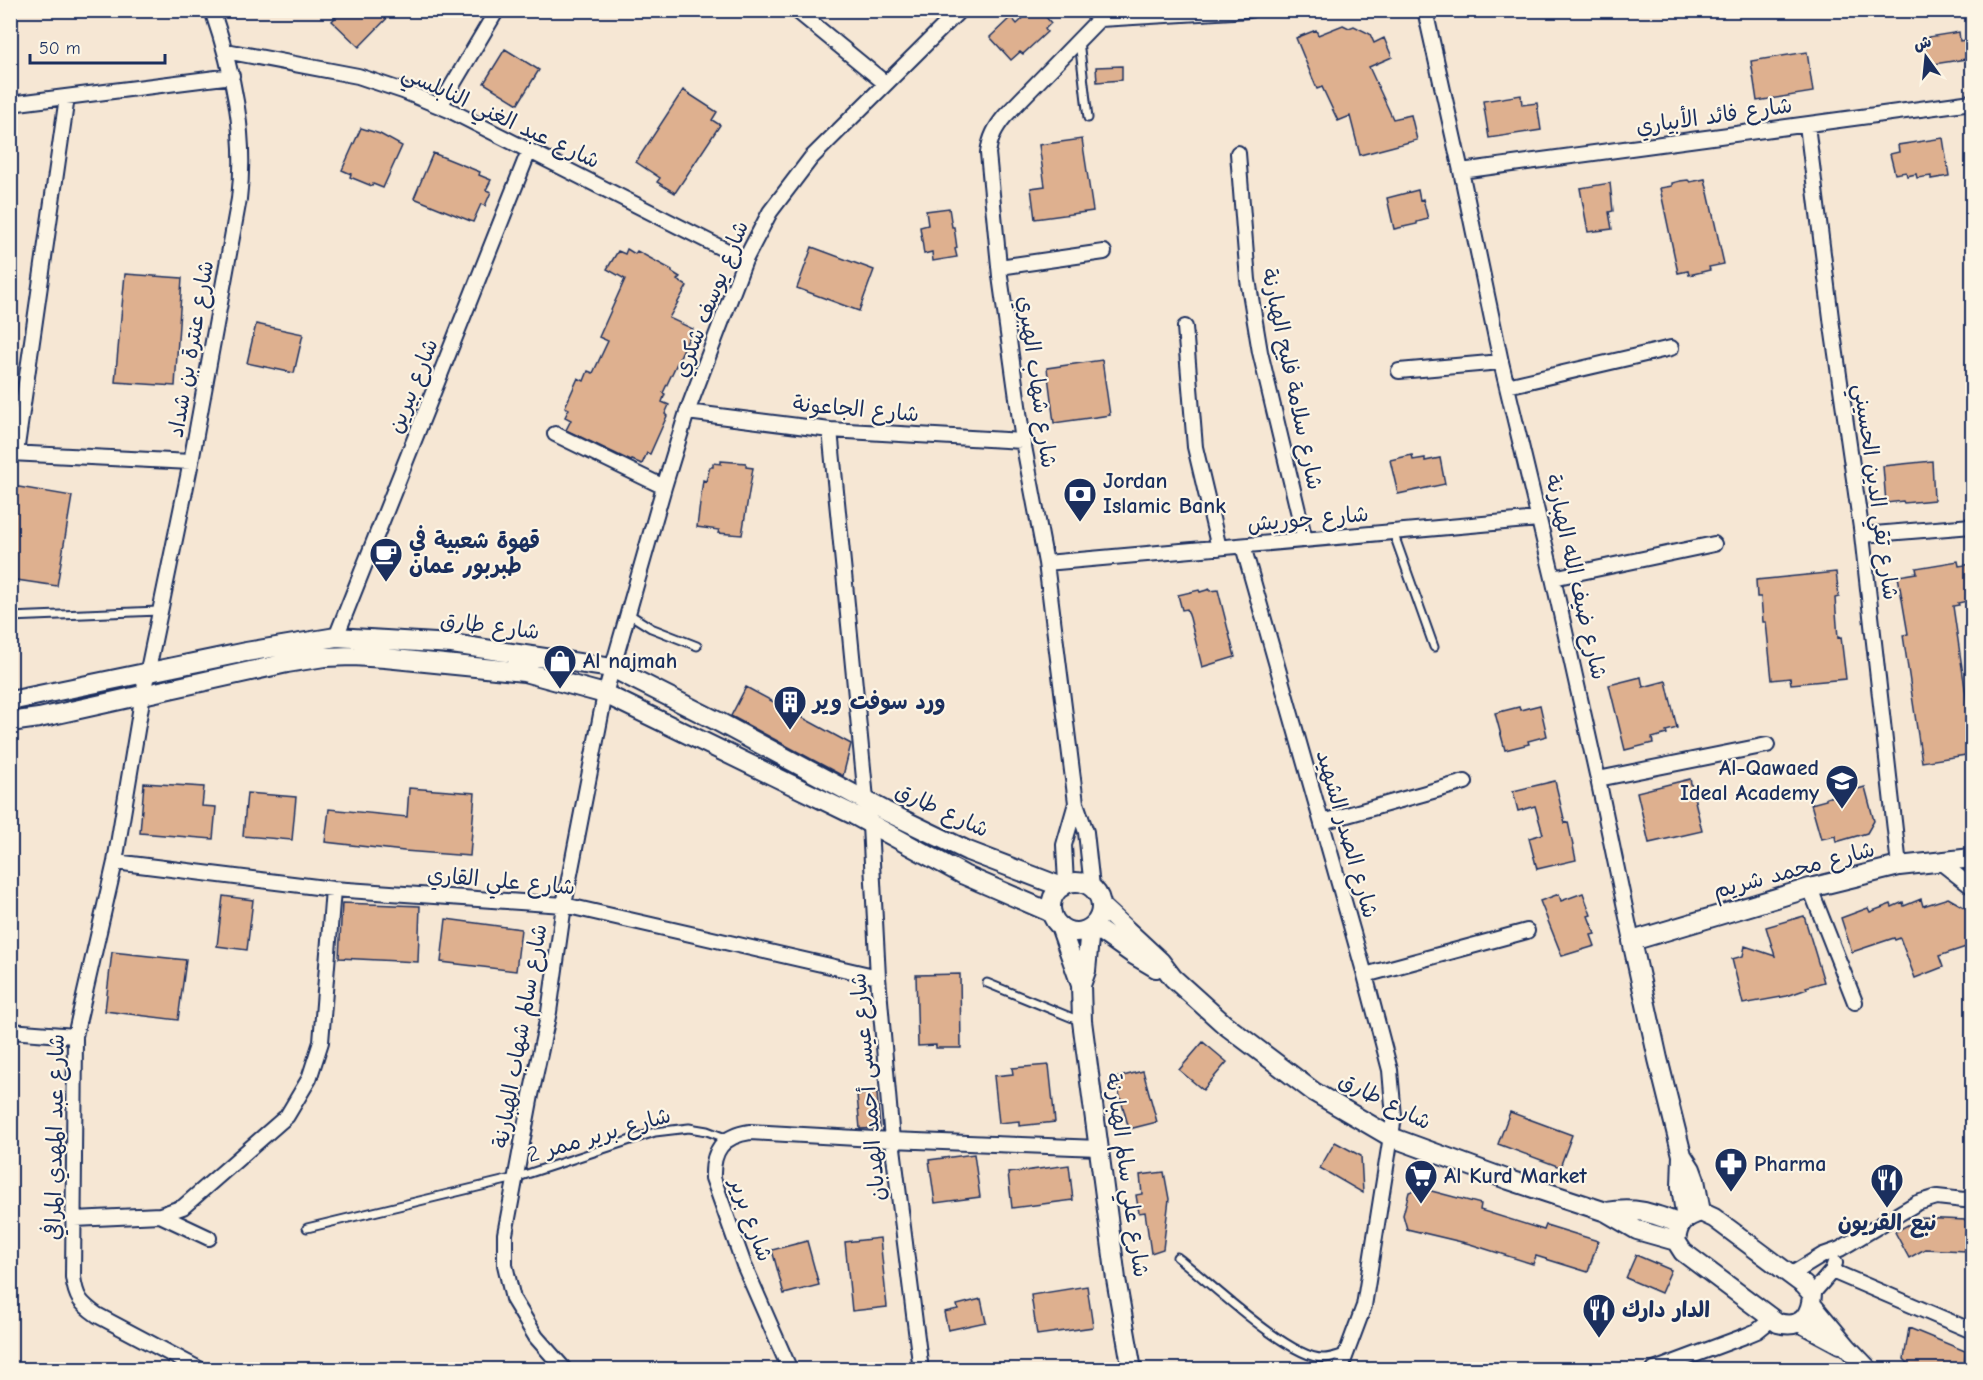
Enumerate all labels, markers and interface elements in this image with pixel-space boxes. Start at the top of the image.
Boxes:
scale bar [30,27,165,65]
north arrow [1896,27,1956,87]
text: ش [1912,33,1933,54]
text: 50 m [39,38,81,59]
street label: شارع عبد الغني النابلسي [395,60,604,180]
street label: شارع فائد الأبياري [1634,89,1794,143]
street label: شارع يوسف شكري [668,217,757,382]
street label: شارع عنترة بن شداد [163,258,221,440]
street label: شارع سلامة فليح الهبارنة [1254,266,1328,492]
street label: شارع شهاب الهبري [1009,294,1062,470]
street label: شارع بيرين [382,335,446,438]
street label: شارع تقي الدين الحسيني [1842,382,1904,603]
street label: شارع الجاعونة [791,391,920,429]
place label: Jordan Islamic Bank [1103,468,1226,519]
street label: شارع ضيف الله الهبارنة [1538,472,1612,683]
bank icon: Jordan Islamic Bank [1062,476,1098,523]
street label: شارع جوريش [1246,501,1370,539]
place label: قهوة شعبية في طبربور عمان [409,525,540,580]
cafe icon: قهوة شعبية في طبربور عمان [368,536,404,583]
street label: شارع طارق [439,607,541,647]
shop icon: Al najmah [542,643,578,690]
place label: Al najmah [583,648,677,674]
building icon: ورد سوفت وير [772,684,808,731]
place label: ورد سوفت وير [811,689,945,715]
street label: شارع الصدر الشهيد [1309,747,1383,922]
place label: Al-Qawaed Ideal Academy [1680,755,1820,806]
school or university icon: Al-Qawaed Ideal Academy [1824,763,1860,810]
street label: شارع طارق [890,777,993,845]
street label: شارع محمد شريم [1710,836,1878,907]
street label: شارع علي القاري [425,862,576,906]
street label: شارع سالم شهاب الهبارنة [487,922,556,1151]
street label: شارع عيسى أحمد الهدبان [844,971,893,1202]
street label: شارع عبد المهدي المرافي [39,1033,73,1241]
street label: شارع طارق [1334,1067,1435,1137]
street label: شارع علي سالم الهبارنة [1094,1071,1154,1280]
street label: شارع برير ممر 2 [524,1102,674,1170]
pharmacy icon: Pharma [1713,1146,1749,1193]
place label: Pharma [1754,1151,1827,1177]
supermarket icon: Al Kurd Market [1403,1158,1439,1205]
restaurant icon: نبع القريون [1869,1162,1905,1209]
place label: Al Kurd Market [1444,1163,1587,1189]
street label: شارع برير [721,1173,778,1266]
place label: نبع القريون [1838,1210,1936,1238]
restaurant icon: الدار دارك [1581,1292,1617,1339]
place label: الدار دارك [1622,1297,1710,1323]

